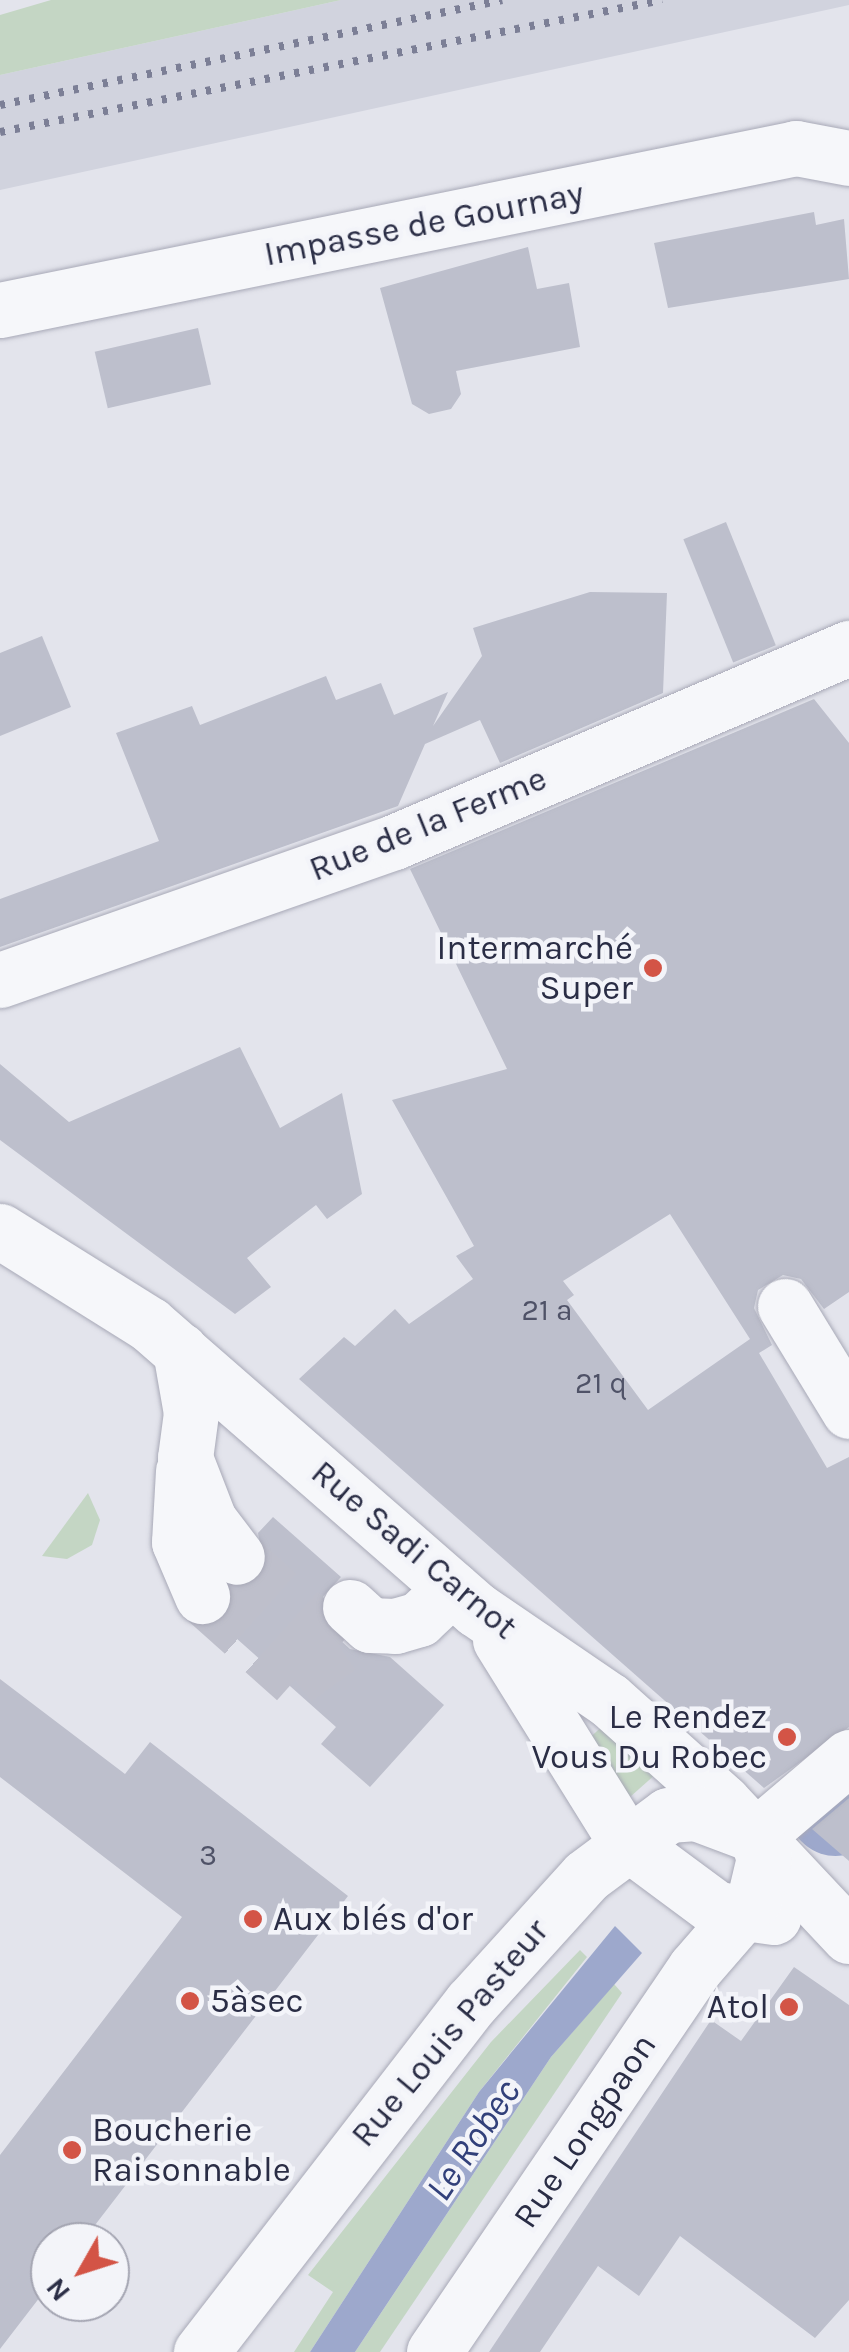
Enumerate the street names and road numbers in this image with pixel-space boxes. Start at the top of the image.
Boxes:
street label: Impasse de Gournay [261,172,587,276]
street label: Rue de la Ferme [303,757,553,891]
street label: Rue Sadi Carnot [303,1452,525,1648]
street label: Rue Louis Pasteur [342,1910,558,2156]
street label: Rue Longpaon [505,2026,665,2236]

